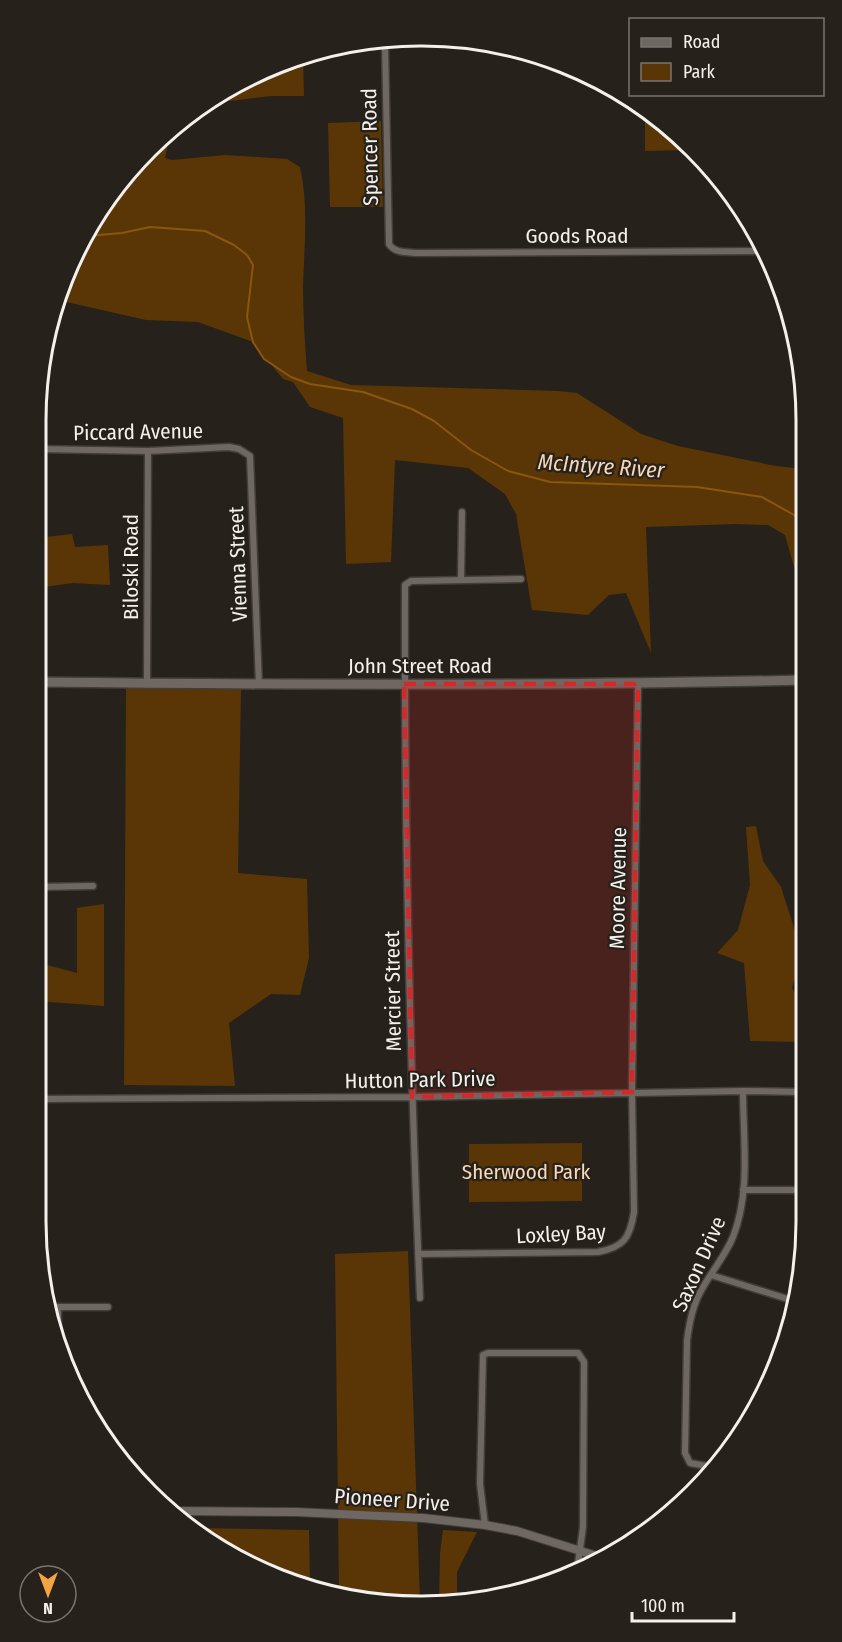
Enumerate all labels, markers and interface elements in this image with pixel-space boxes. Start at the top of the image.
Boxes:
legend [629,18,824,96]
text: Road [683,31,720,53]
text: Park [683,61,716,83]
street label: Spencer Road [356,88,384,206]
street label: Goods Road [526,223,628,249]
street label: Piccard Avenue [73,418,203,446]
water label: McIntyre River [537,448,667,484]
street label: Vienna Street [223,506,253,622]
street label: Biloski Road [118,514,144,620]
street label: John Street Road [348,653,492,679]
street label: Moore Avenue [604,827,632,949]
street label: Mercier Street [379,930,407,1052]
street label: Hutton Park Drive [344,1066,496,1094]
park label: Sherwood Park [462,1159,590,1185]
street label: Saxon Drive [667,1212,731,1316]
street label: Loxley Bay [515,1219,607,1249]
street label: Pioneer Drive [333,1483,451,1517]
north arrow [18,1564,78,1624]
scale bar [632,1585,734,1623]
text: 100 m [641,1595,685,1617]
text: N [43,1599,53,1618]

